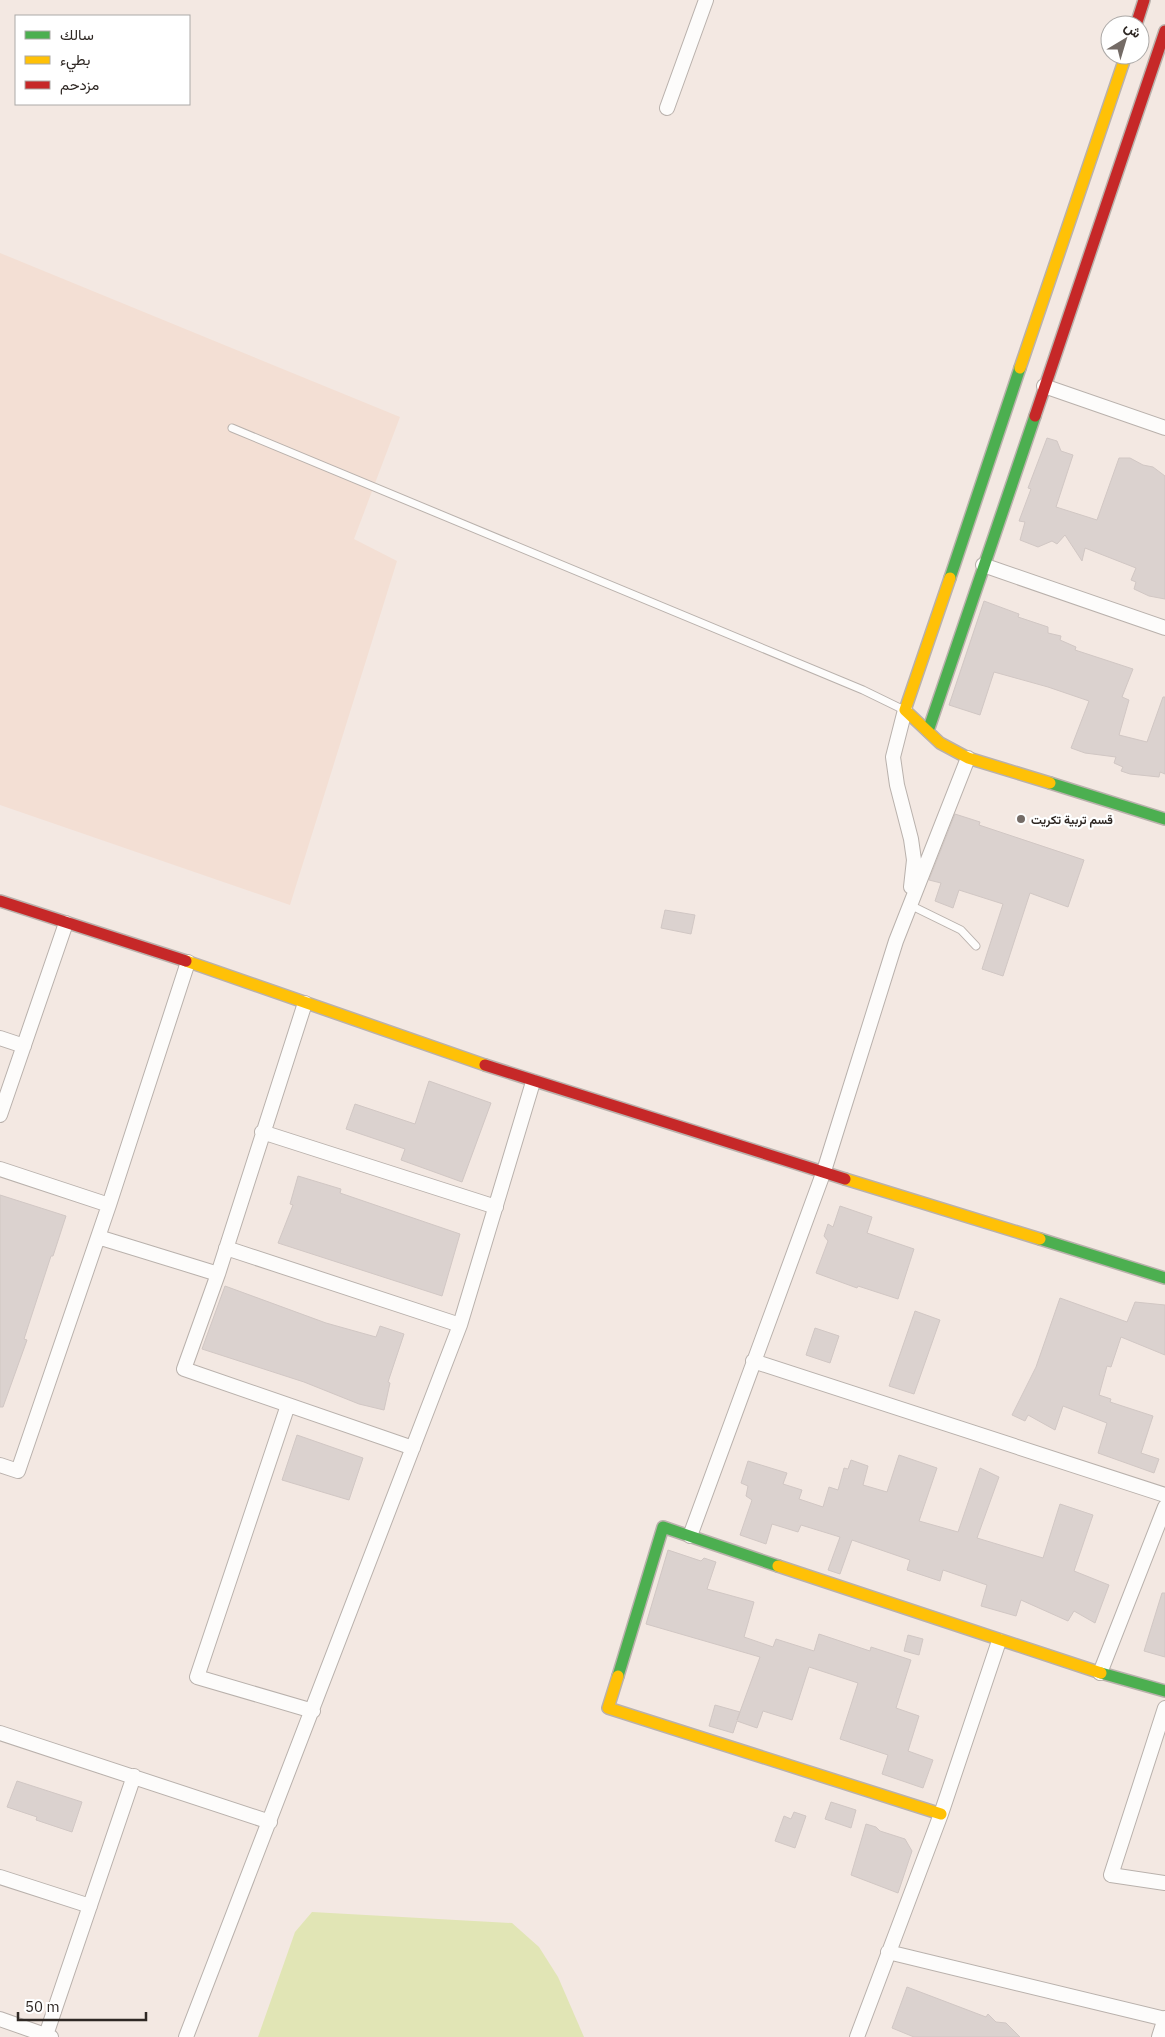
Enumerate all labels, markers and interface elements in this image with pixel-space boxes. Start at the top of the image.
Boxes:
legend [15,15,190,105]
north arrow [1100,15,1150,65]
text: ش [1121,17,1145,42]
text: سالك [60,25,94,44]
text: بطيء [60,50,90,73]
text: مزدحم [60,75,99,95]
place label: قسم تربية تكريت [1031,812,1113,828]
marker: قسم تربية تكريت [1015,813,1027,825]
scale bar [18,1990,145,2022]
text: 50 m [25,1997,60,2016]

